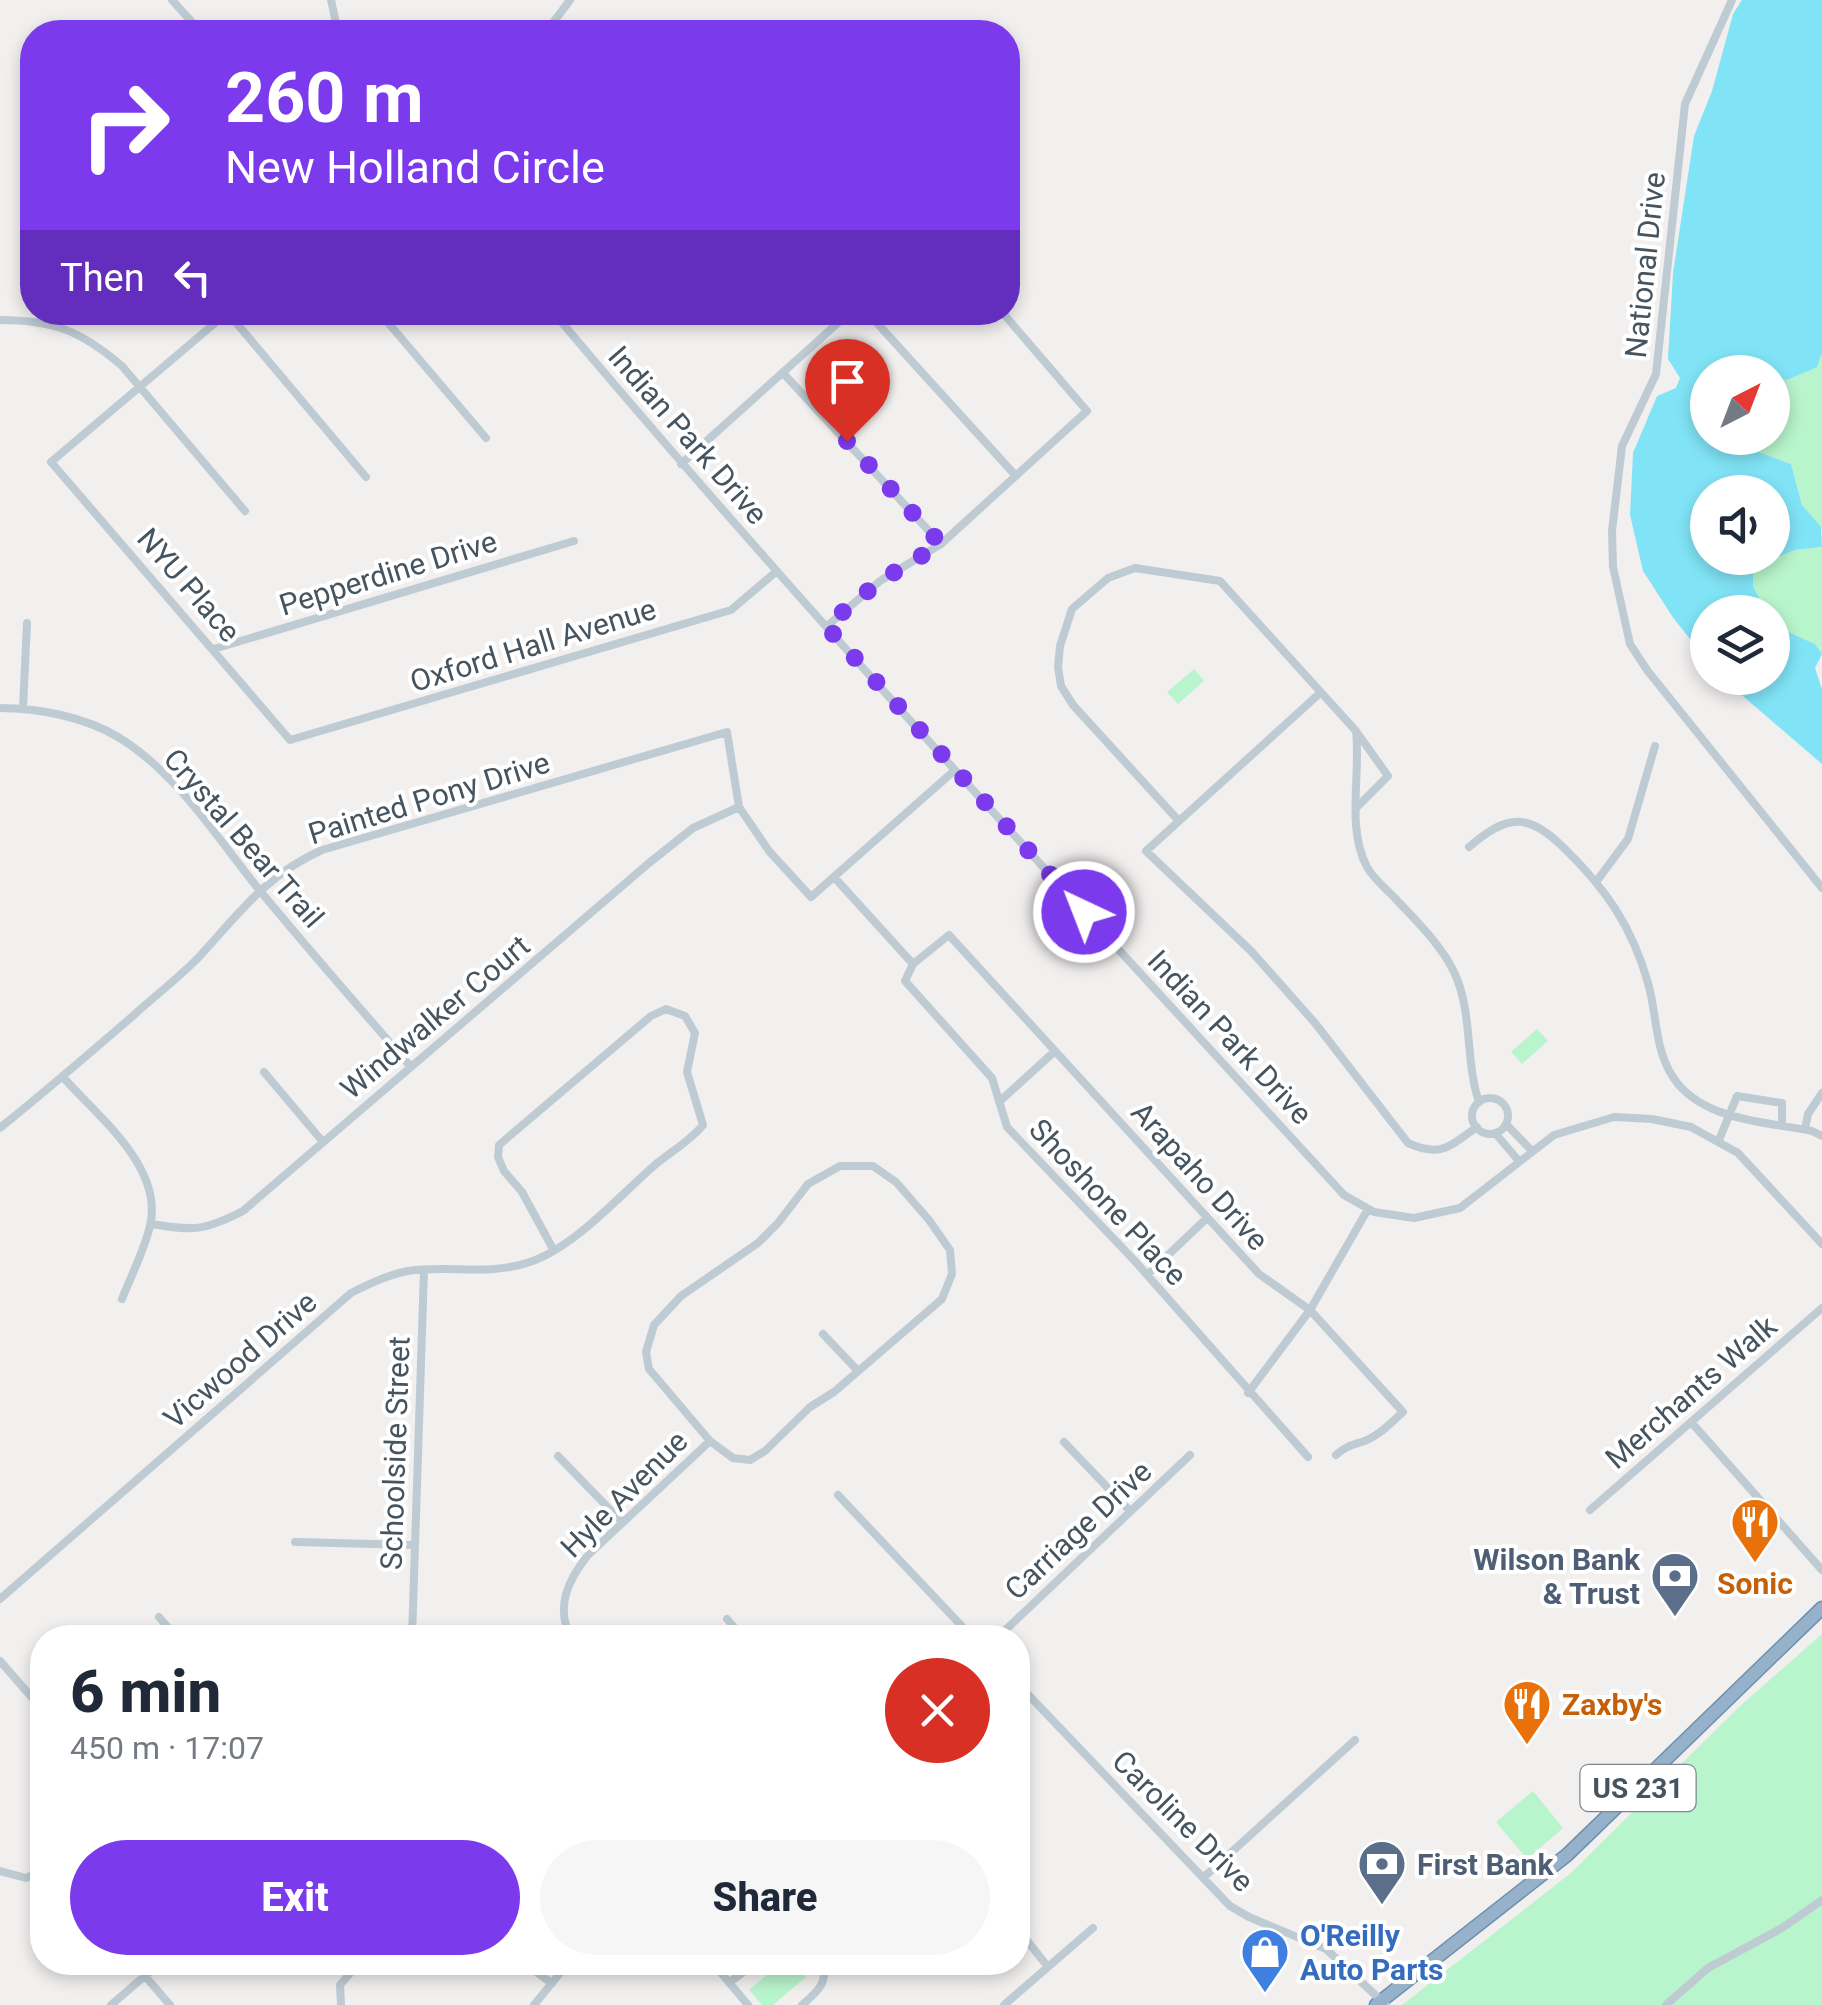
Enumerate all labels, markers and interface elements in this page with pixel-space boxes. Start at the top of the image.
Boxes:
text: 260 m [225,57,424,139]
icon: right [60,60,190,190]
text: New Holland Circle [225,141,605,194]
street label: National Drive [1618,170,1672,360]
icon: left [165,250,220,305]
text: Then [60,256,145,300]
street label: Indian Park Drive [601,339,775,531]
pin [805,339,890,442]
icon: arrive [820,354,875,409]
north arrow [1690,355,1790,455]
map controls [1690,355,1790,695]
button: sound [1690,475,1790,575]
street label: NYU Place [130,521,248,649]
street label: Pepperdine Drive [275,523,501,623]
street label: Oxford Hall Avenue [406,591,660,699]
button: layers [1690,595,1790,695]
street label: Crystal Bear Trail [157,741,331,935]
street label: Painted Pony Drive [304,745,554,851]
position arrow [1032,860,1136,964]
street label: Windwalker Court [333,928,537,1106]
street label: Indian Park Drive [1141,943,1319,1131]
street label: Arapaho Drive [1124,1095,1276,1257]
street label: Shoshone Place [1022,1112,1194,1292]
street label: Vicwood Drive [157,1284,323,1436]
street label: Merchants Walk [1598,1308,1784,1476]
street label: Schoolside Street [373,1336,417,1570]
street label: Hyle Avenue [554,1424,694,1564]
street label: Carriage Drive [998,1453,1158,1607]
restaurant icon: Sonic [1729,1496,1781,1564]
place label: Wilson Bank & Trust [1473,1542,1641,1611]
bank icon: Wilson Bank & Trust [1649,1550,1701,1618]
place label: Sonic [1717,1566,1793,1601]
text: 6 min [70,1656,221,1727]
button: close [885,1658,990,1763]
restaurant icon: Zaxby's [1501,1678,1553,1746]
place label: Zaxby's [1562,1687,1663,1722]
text: 450 m · 17:07 [70,1729,264,1767]
street label: Caroline Drive [1105,1743,1261,1899]
road number: US 231 [1580,1765,1696,1811]
bank icon: First Bank [1356,1838,1408,1906]
button: Exit [70,1840,520,1955]
button: Share [540,1840,990,1955]
place label: First Bank [1417,1847,1554,1882]
place label: O'Reilly Auto Parts [1300,1918,1443,1987]
shop icon: O'Reilly Auto Parts [1239,1926,1291,1994]

